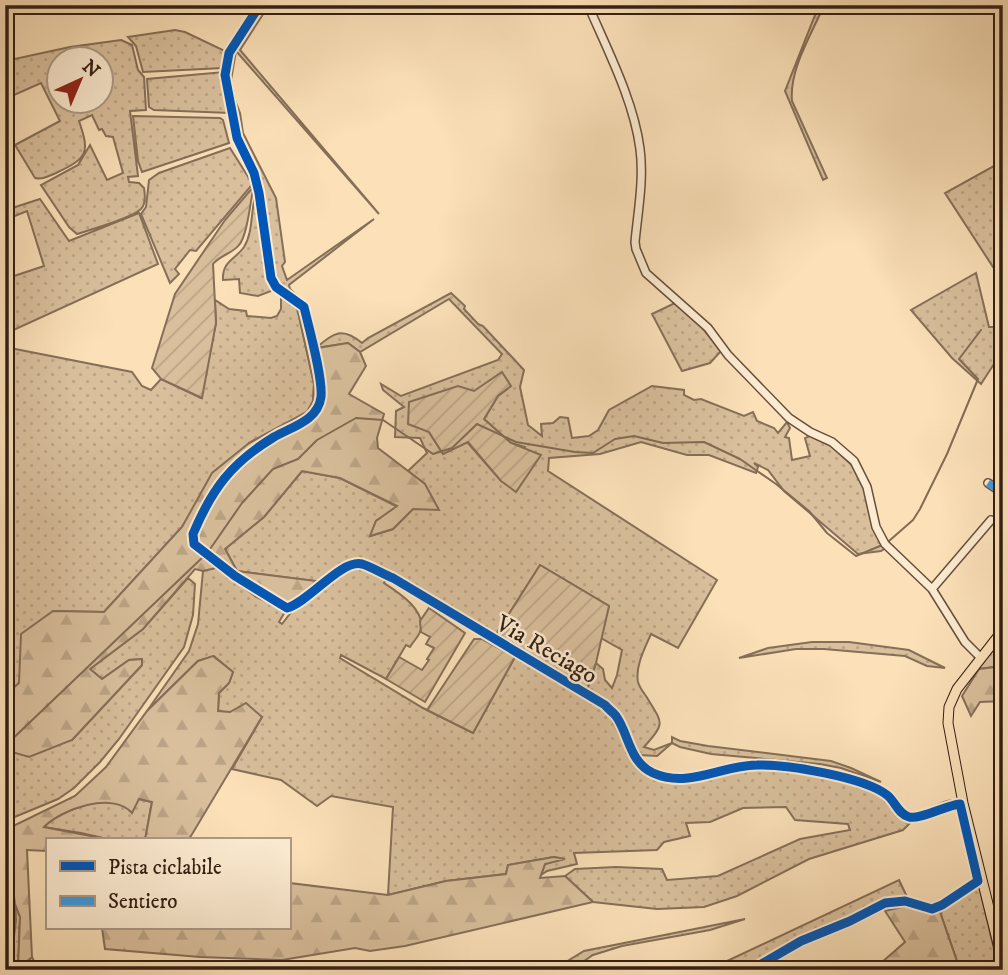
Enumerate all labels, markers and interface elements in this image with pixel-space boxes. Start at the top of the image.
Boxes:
north arrow [46,46,116,116]
text: N [77,55,105,83]
street label: Via Reciago [489,608,603,691]
legend [46,838,290,930]
text: Pista ciclabile [108,855,222,881]
text: Sentiero [108,889,177,915]

